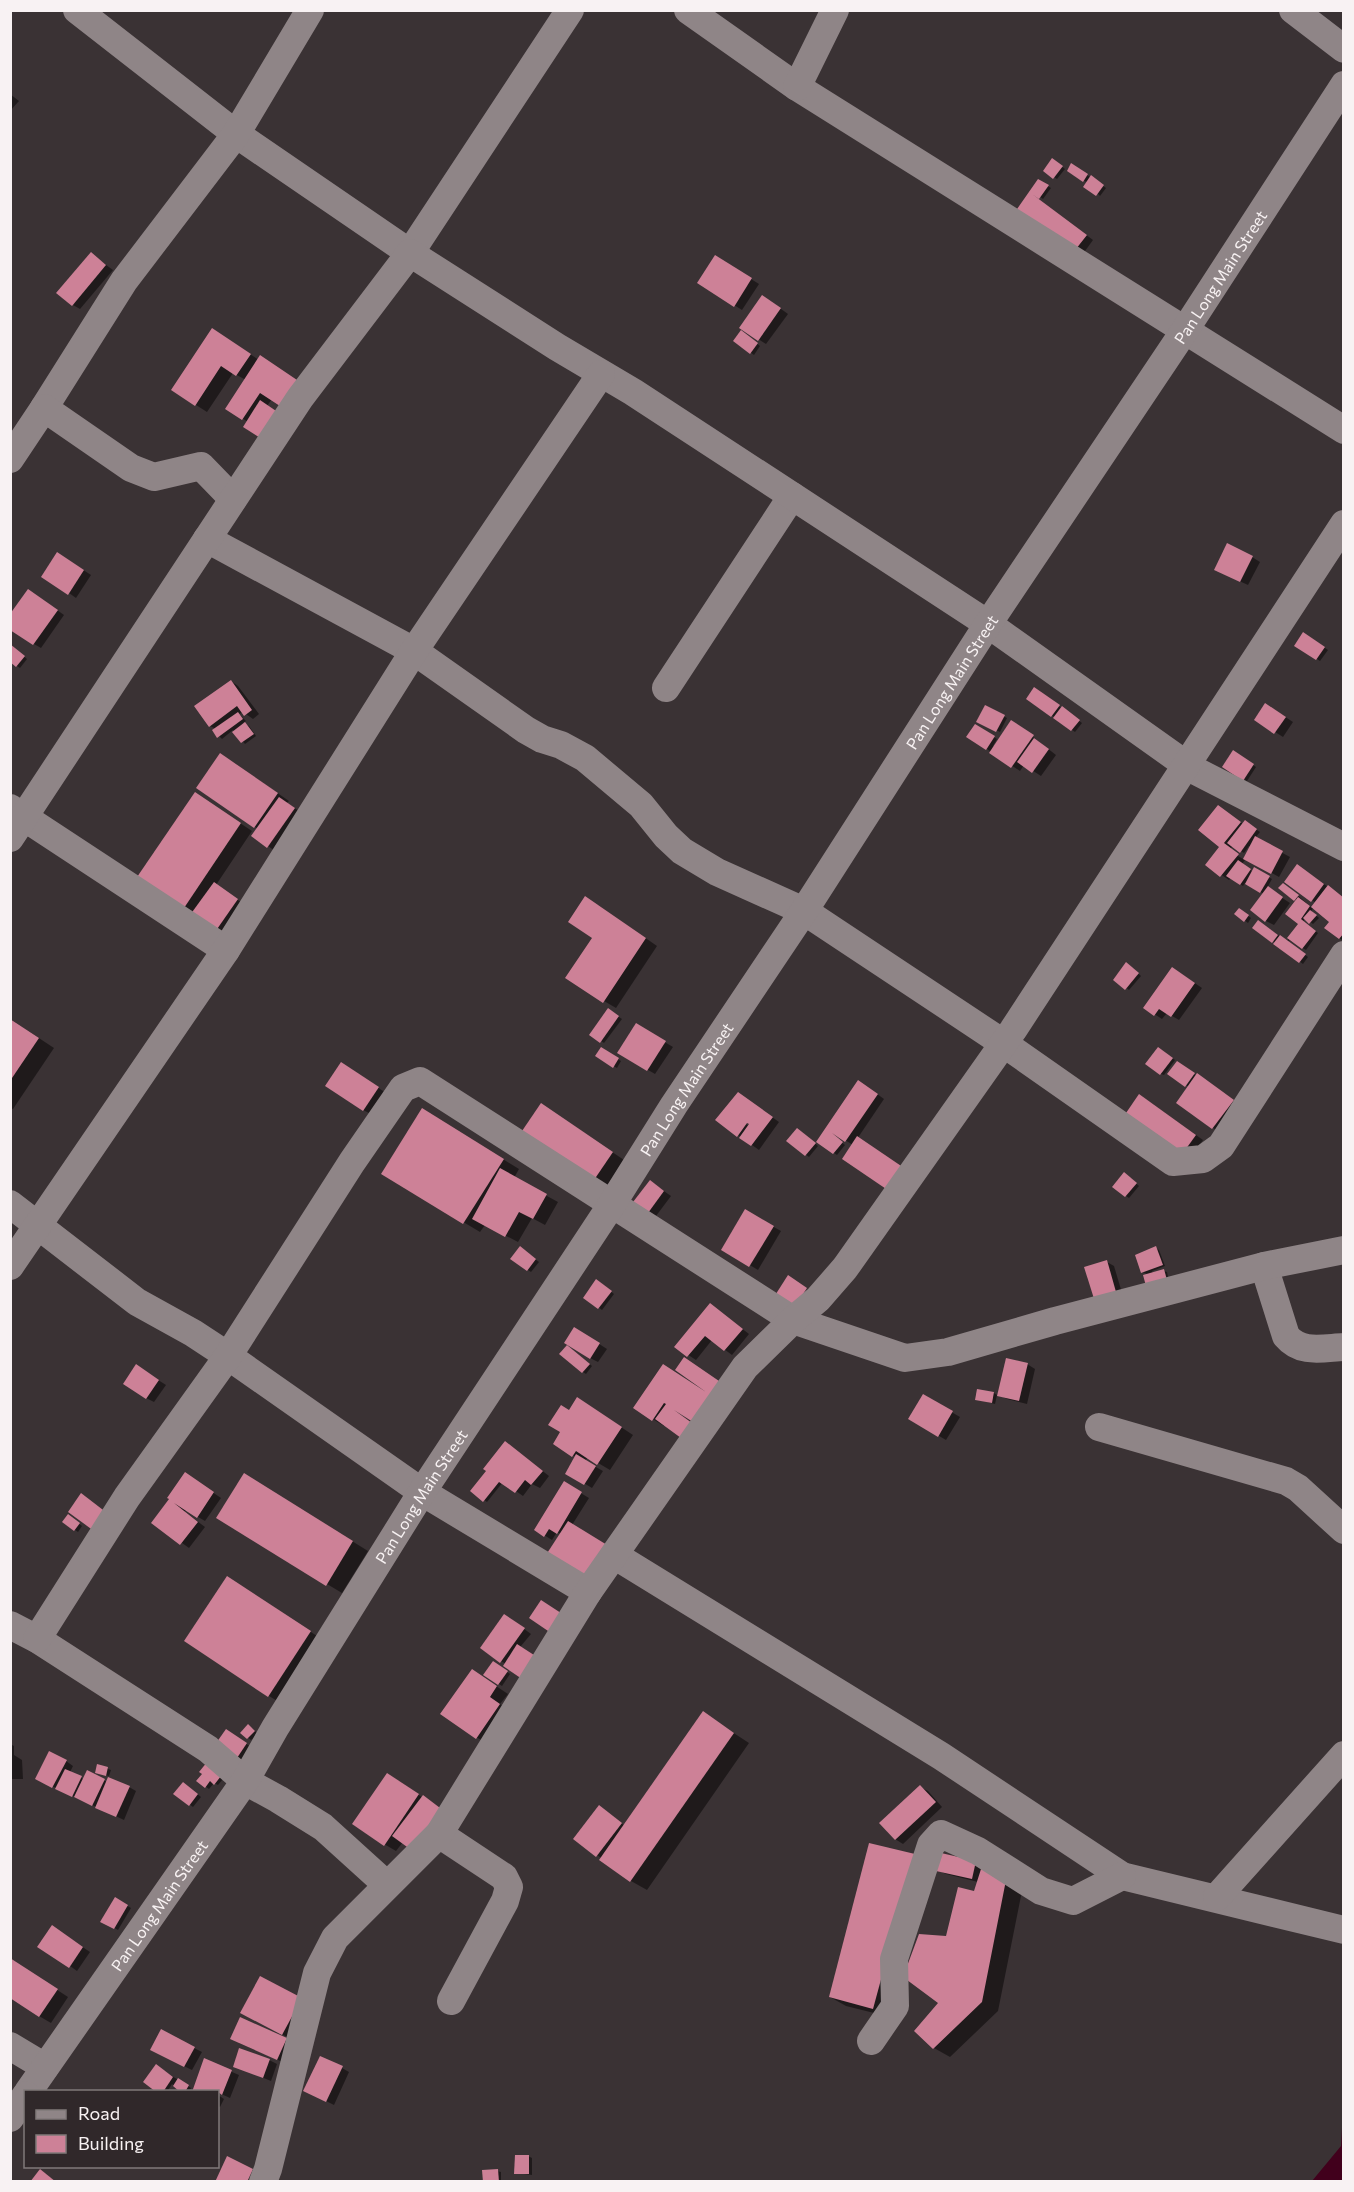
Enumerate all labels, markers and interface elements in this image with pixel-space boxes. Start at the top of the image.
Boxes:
street label: Pan Long Main Street [1169,206,1270,347]
street label: Pan Long Main Street [901,611,1001,752]
street label: Pan Long Main Street [635,1018,737,1159]
street label: Pan Long Main Street [371,1425,471,1567]
street label: Pan Long Main Street [106,1835,211,1974]
legend [24,2090,219,2168]
text: Road [78,2102,120,2124]
text: Building [78,2132,144,2154]

